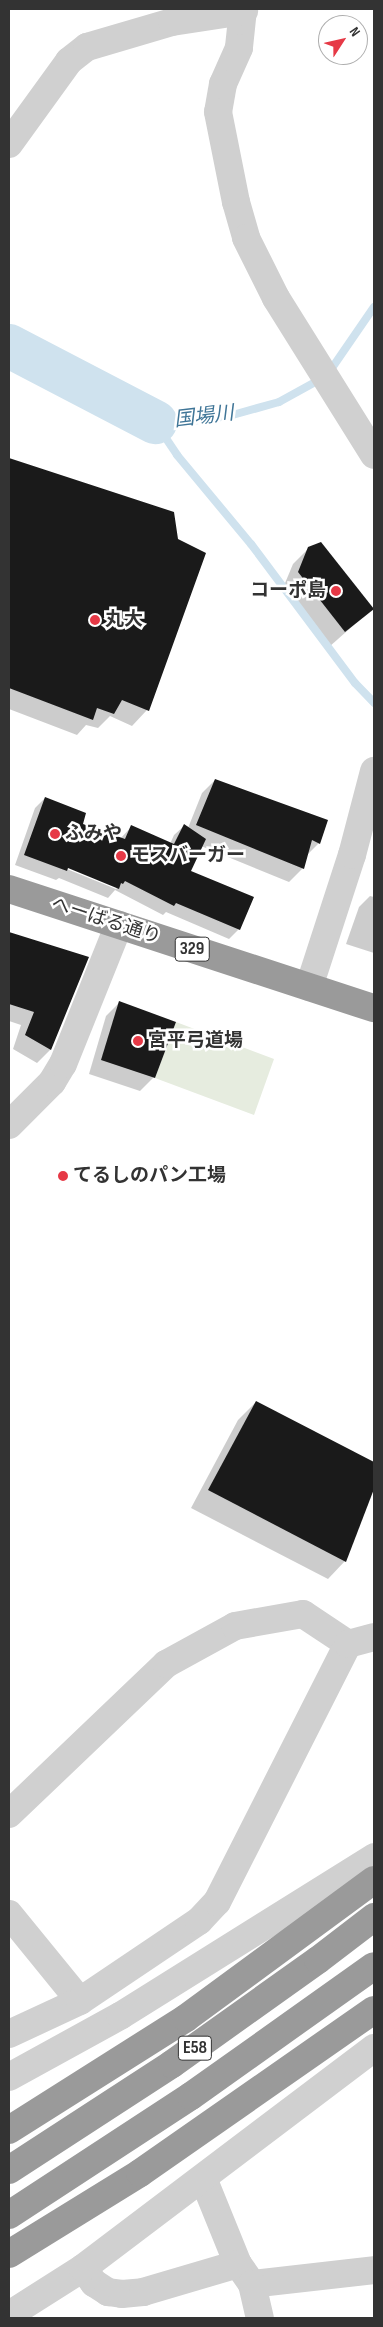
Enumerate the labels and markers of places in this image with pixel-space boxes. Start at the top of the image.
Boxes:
place label: コーポ島 [250,580,326,602]
marker: コーポ島 [330,585,342,597]
place label: 丸大 [105,609,143,631]
marker: 丸大 [89,614,101,626]
place label: ふみや [65,823,122,845]
marker: ふみや [49,828,61,840]
place label: モスバーガー [131,845,245,867]
marker: モスバーガー [115,850,127,862]
place label: 宮平弓道場 [148,1030,243,1052]
marker: 宮平弓道場 [132,1035,144,1047]
place label: てるしのパン工場 [73,1165,225,1187]
marker: てるしのパン工場 [57,1170,69,1182]

